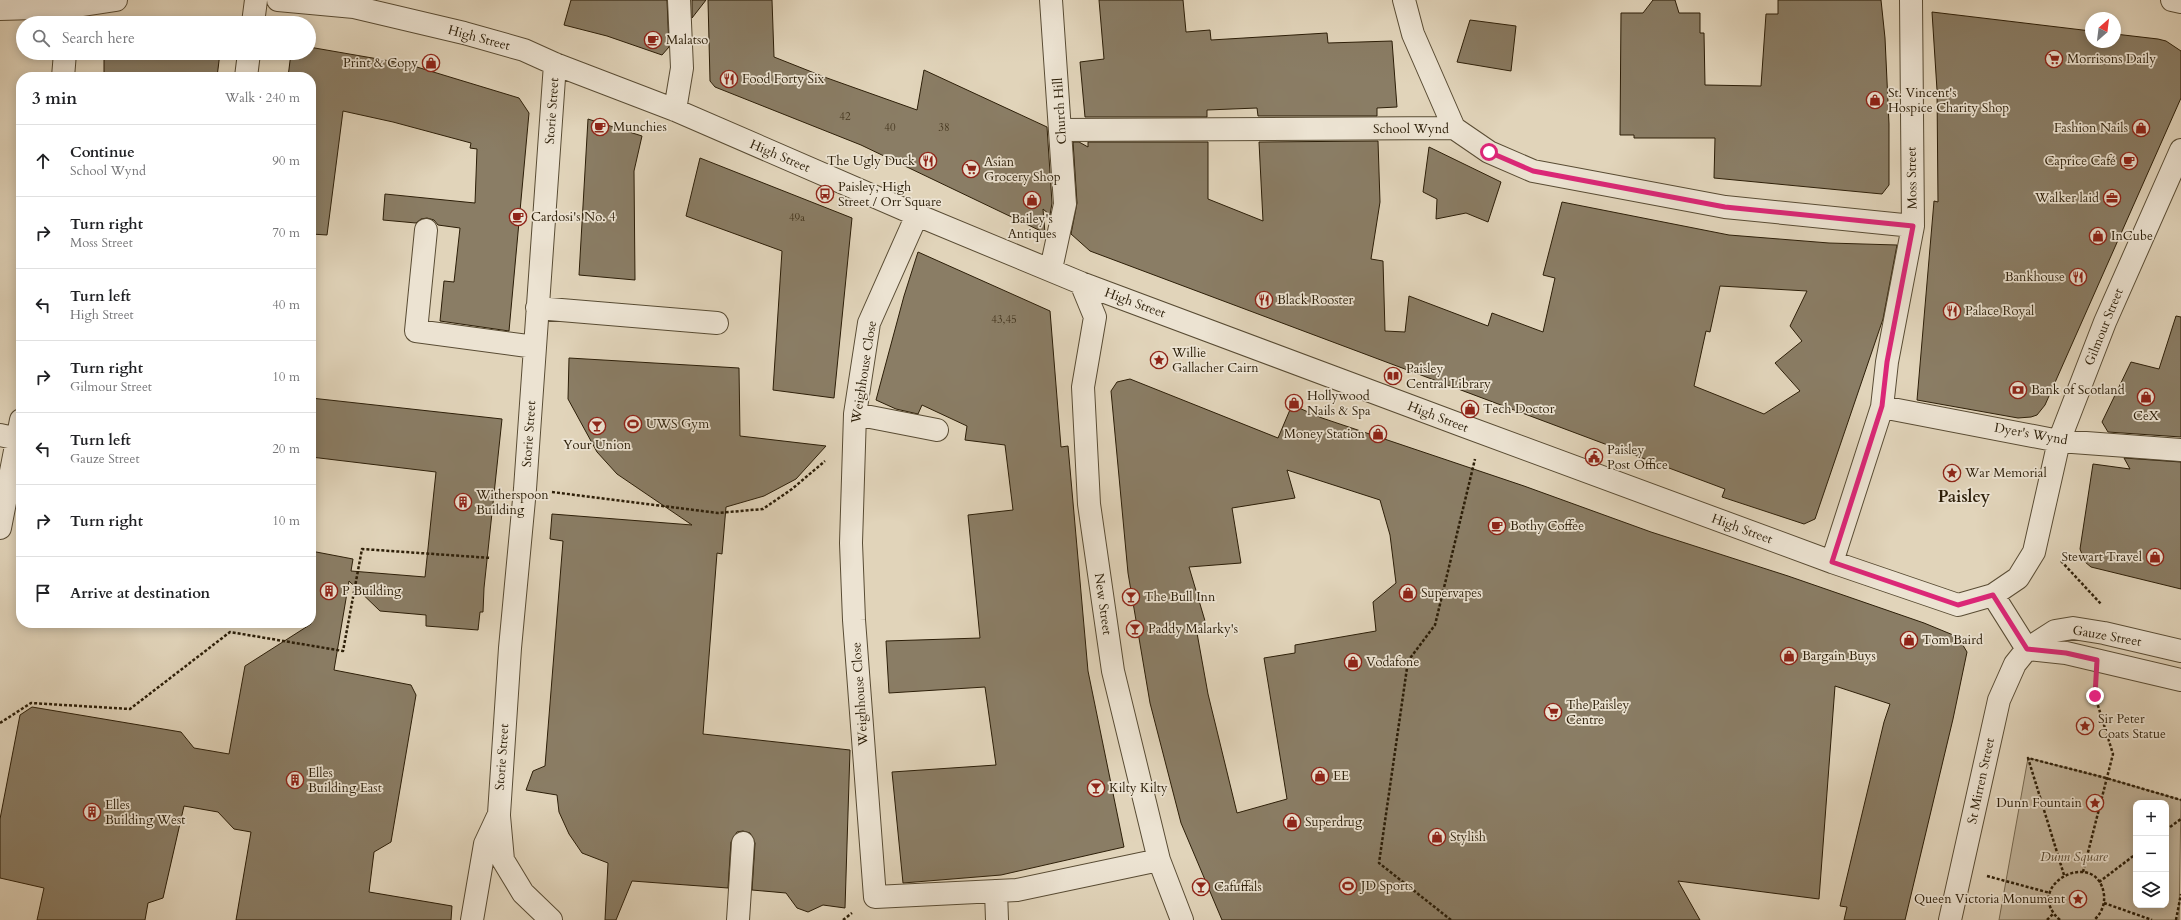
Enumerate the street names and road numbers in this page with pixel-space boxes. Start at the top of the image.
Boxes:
street label: High Street [446,21,512,55]
street label: Church Hill [1049,76,1071,145]
street label: Storie Street [541,77,563,145]
street label: School Wynd [1373,120,1449,138]
street label: High Street [747,135,813,177]
street label: Moss Street [1902,146,1922,210]
street label: High Street [1102,284,1168,322]
street label: Gilmour Street [2080,286,2128,368]
street label: Weighhouse Close [847,319,881,426]
street label: High Street [1405,397,1471,437]
street label: Storie Street [518,400,540,468]
street label: Dyer's Wynd [1993,419,2069,449]
street label: High Street [1709,510,1775,548]
street label: New Street [1090,572,1116,636]
street label: Gauze Street [2071,621,2143,651]
street label: Weighhouse Close [847,641,873,747]
street label: Storie Street [491,723,513,791]
street label: St Mirren Street [1963,736,1999,826]

